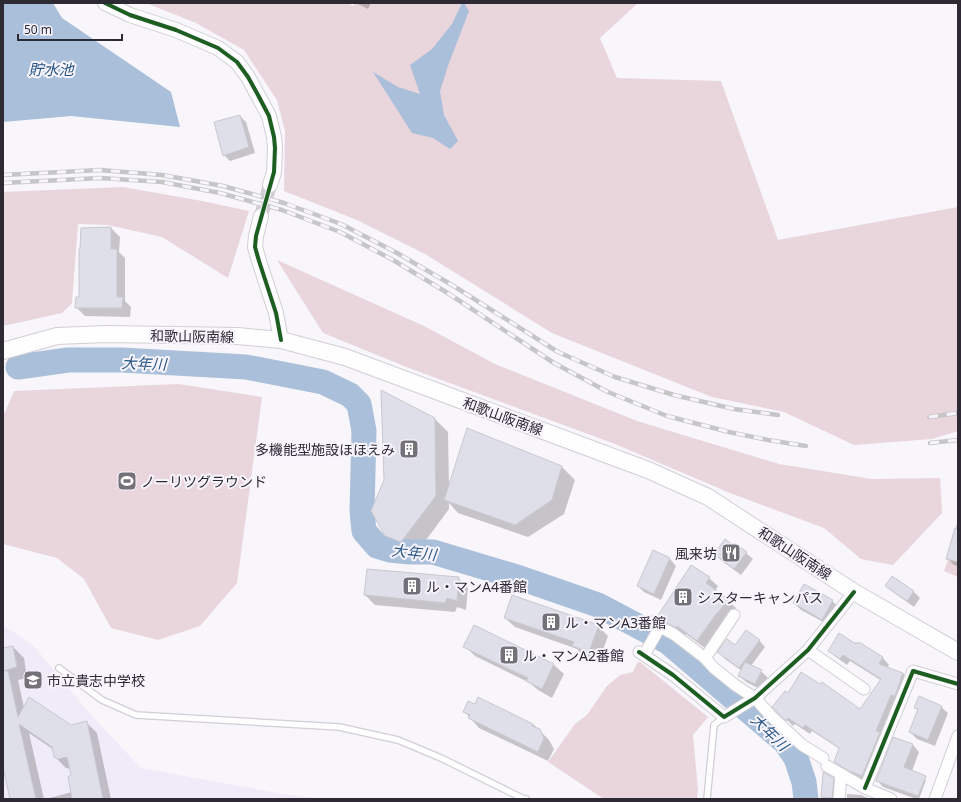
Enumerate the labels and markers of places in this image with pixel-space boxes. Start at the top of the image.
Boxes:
building icon: 多機能型施設ほほえみ [398,438,420,460]
place label: 多機能型施設ほほえみ [255,440,395,459]
sports icon: ノーリツグラウンド [116,470,138,492]
place label: ノーリツグラウンド [141,472,267,491]
restaurant icon: 風来坊 [720,542,742,564]
place label: 風来坊 [675,544,717,563]
building icon: ル・マンA4番館 [401,575,423,597]
place label: ル・マンA4番館 [426,577,527,596]
building icon: シスターキャンパス [672,586,694,608]
place label: シスターキャンパス [697,588,823,607]
building icon: ル・マンA3番館 [540,611,562,633]
place label: ル・マンA3番館 [565,613,666,632]
building icon: ル・マンA2番館 [498,644,520,666]
place label: ル・マンA2番館 [523,646,624,665]
school or university icon: 市立貴志中学校 [22,669,44,691]
place label: 市立貴志中学校 [47,671,145,690]

